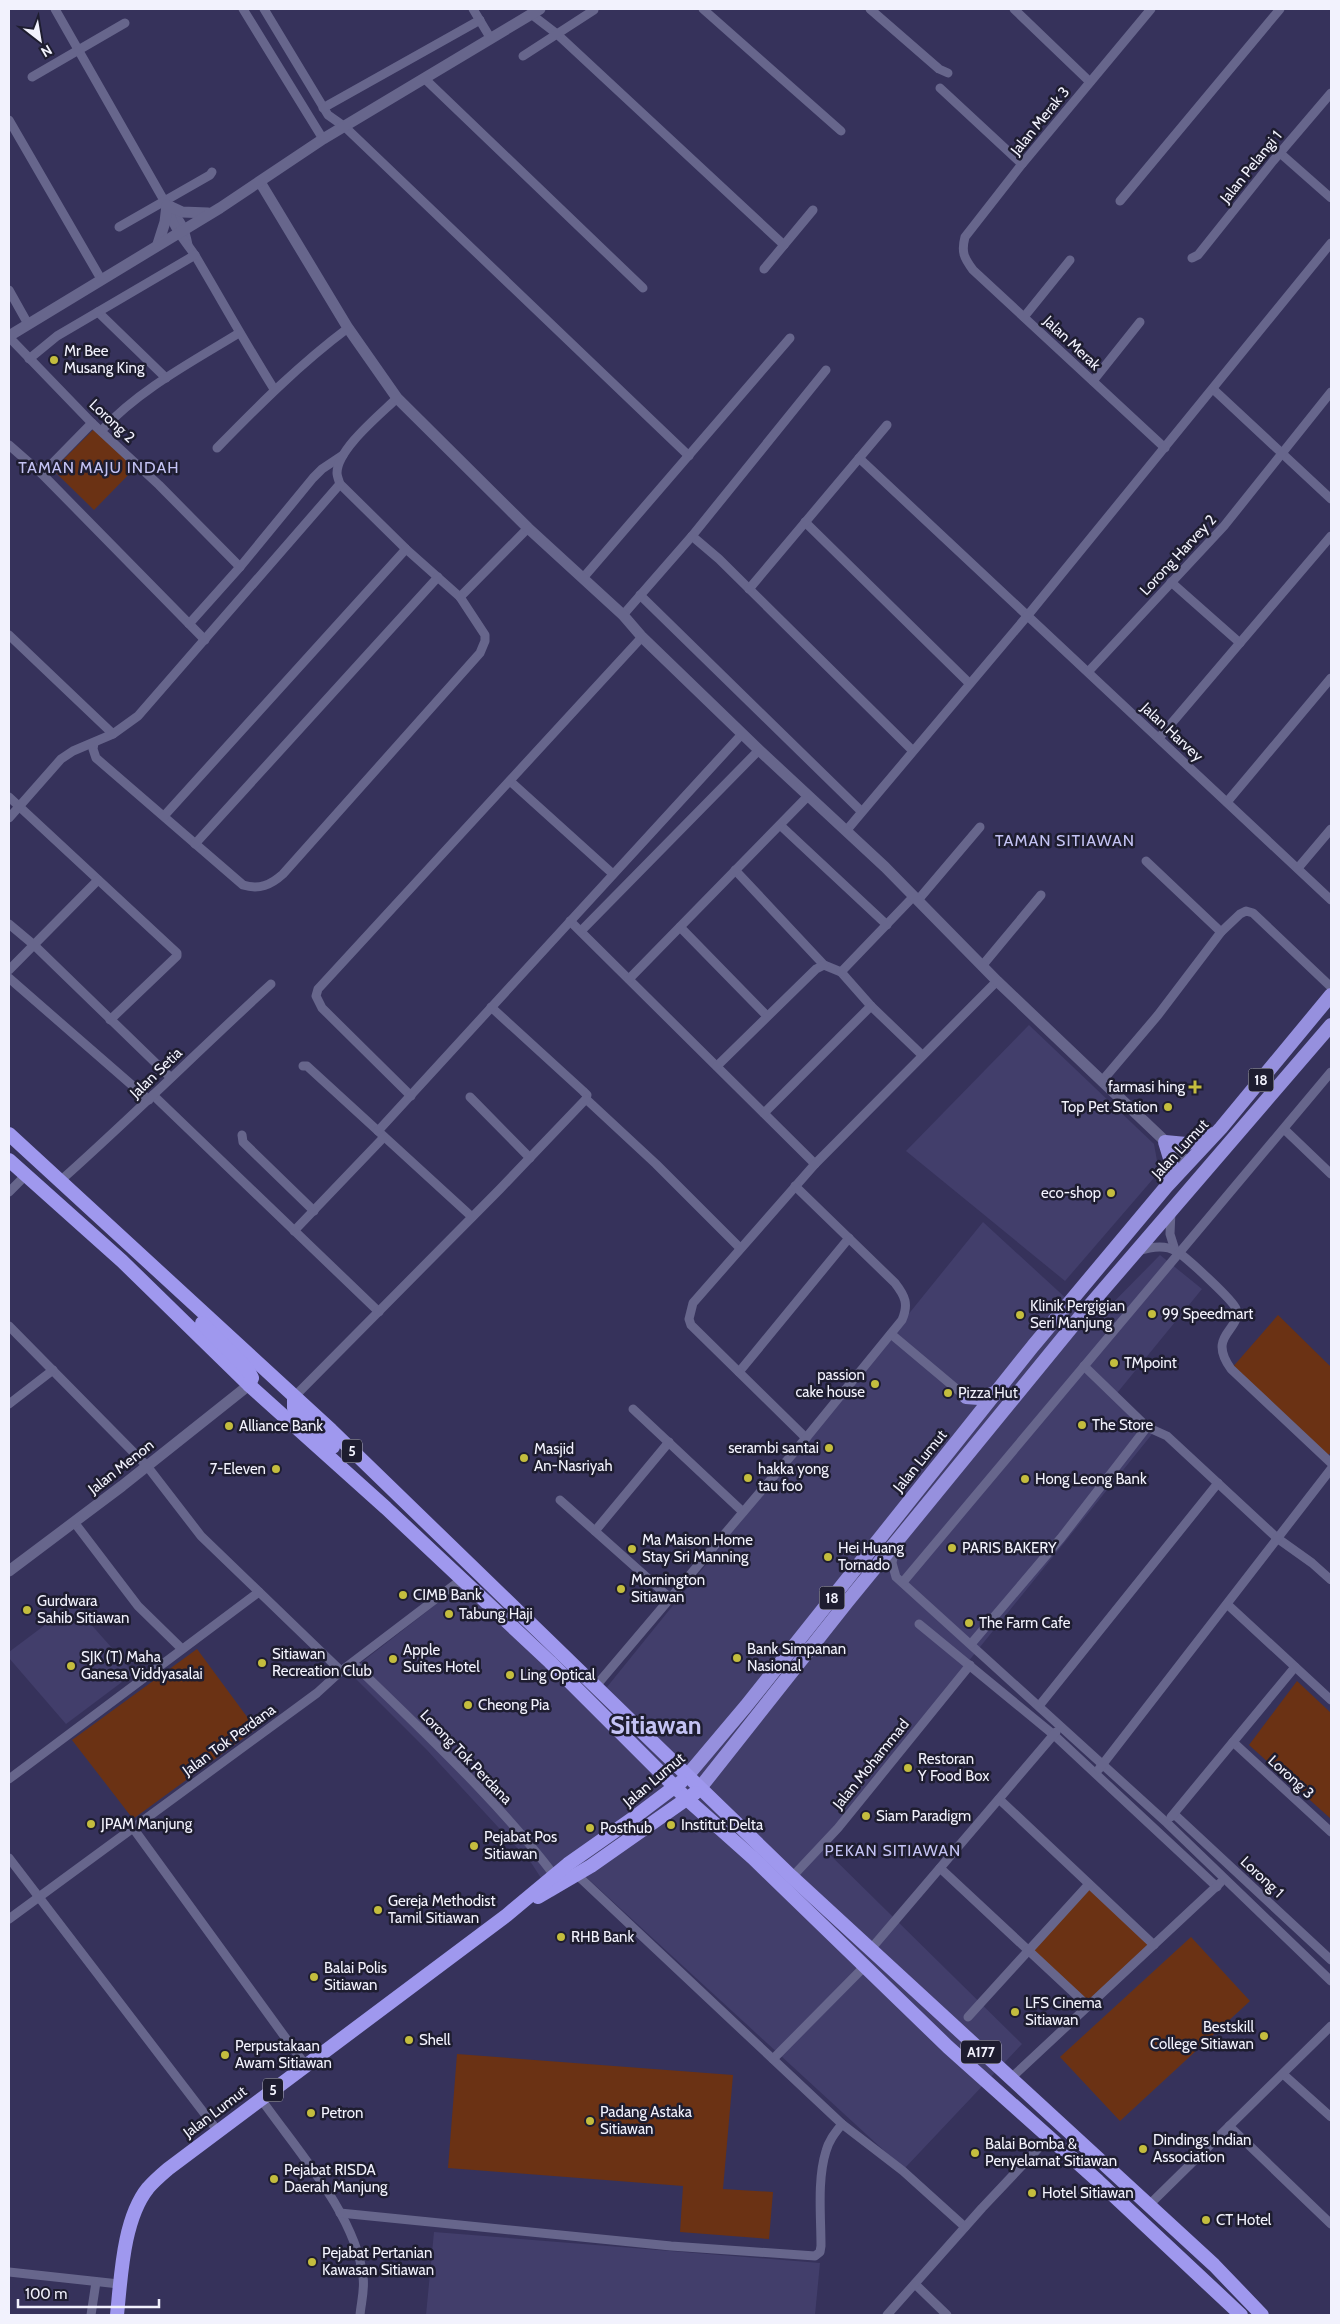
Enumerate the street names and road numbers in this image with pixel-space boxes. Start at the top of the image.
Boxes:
street label: Jalan Merak 3 [1006,83,1073,160]
street label: Jalan Pelangi 1 [1216,127,1286,208]
street label: Jalan Merak [1039,311,1105,374]
street label: Lorong 2 [86,395,139,447]
street label: Lorong Harvey 2 [1136,511,1220,599]
street label: Jalan Harvey [1137,698,1207,766]
street label: Jalan Setia [126,1043,186,1103]
road number: 18 [1248,1068,1274,1092]
street label: Jalan Lumut [1147,1116,1212,1183]
street label: Jalan Lumut [889,1426,951,1496]
street label: Jalan Menon [84,1436,157,1499]
road number: 5 [342,1440,362,1462]
road number: 18 [820,1586,844,1610]
street label: Jalan Tok Perdana [178,1700,280,1780]
street label: Lorong Tok Perdana [416,1706,516,1809]
street label: Jalan Mohammad [829,1715,913,1813]
street label: Jalan Lumut [619,1749,688,1812]
street label: Lorong 3 [1264,1752,1318,1802]
street label: Lorong 1 [1237,1853,1287,1901]
road number: A177 [961,2040,1001,2064]
road number: 5 [263,2078,283,2102]
street label: Jalan Lumut [179,2082,250,2142]

